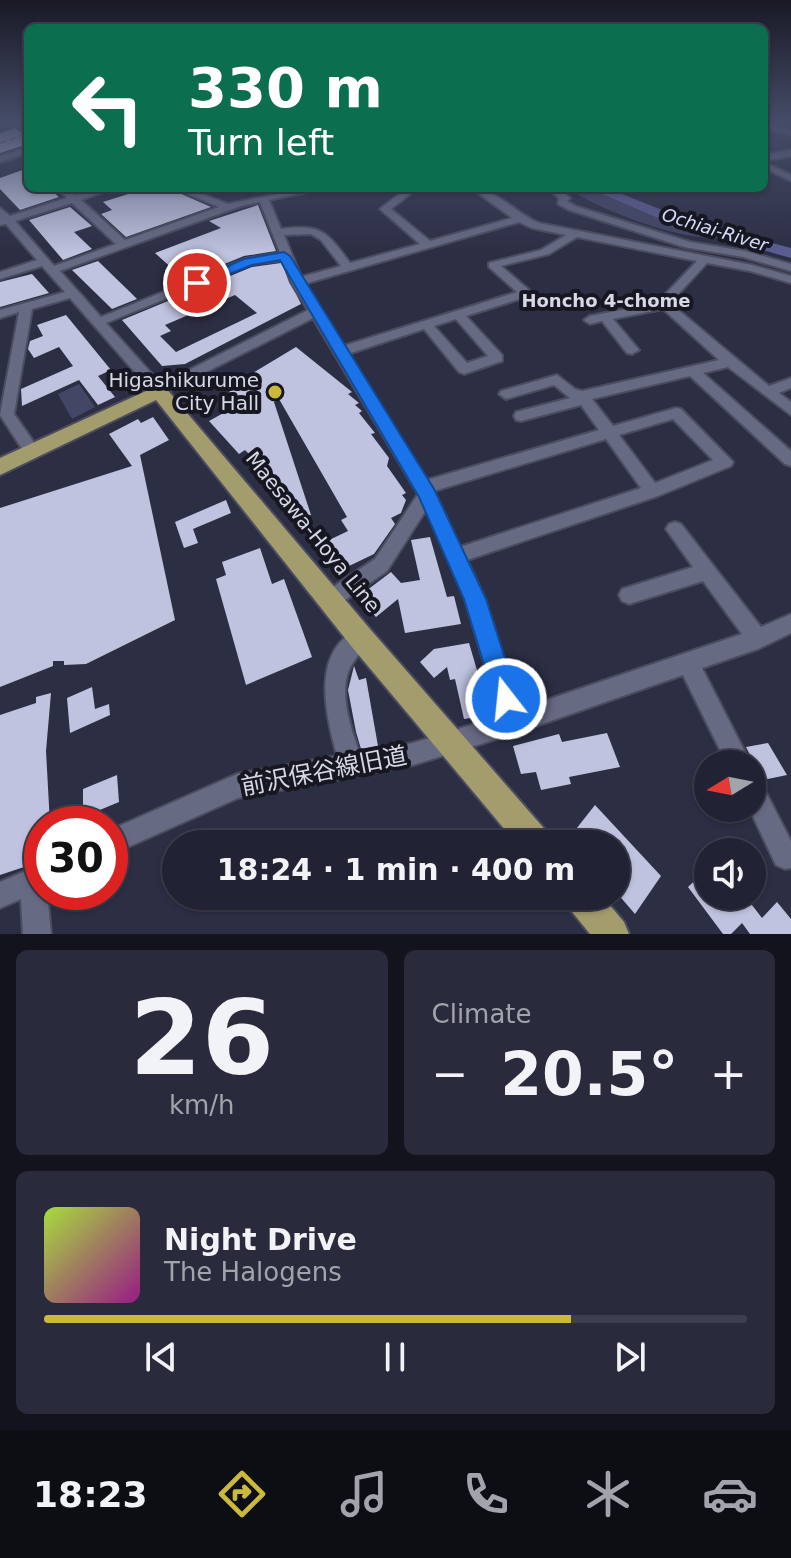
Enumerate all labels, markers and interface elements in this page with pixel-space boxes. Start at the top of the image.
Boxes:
text: 330 m [188,55,383,120]
icon: left [56,56,160,160]
text: Turn left [188,122,334,163]
water label: Ochiai-River [660,203,772,256]
pin [163,249,231,317]
icon: arrive [175,261,219,305]
district label: Honcho 4-chome [521,290,691,311]
place label: Higashikurume City Hall [108,368,259,415]
marker: Higashikurume City Hall [266,383,284,401]
street label: Maesawa-Hoya Line [241,447,385,617]
position arrow [464,657,548,741]
street label: 前沢保谷線旧道 [239,741,409,801]
north arrow [694,750,766,822]
map controls [694,750,766,910]
speed limit sign: 30 [24,806,128,910]
button: sound [694,838,766,910]
text: 18:24 · 1 min · 400 m [217,852,575,887]
text: 26 [129,977,274,1099]
text: Climate [432,999,532,1029]
text: 20.5° [500,1039,678,1109]
text: − [432,1048,468,1099]
text: + [710,1048,747,1099]
text: km/h [169,1090,235,1120]
text: Night Drive [164,1222,357,1257]
text: The Halogens [164,1257,342,1287]
icon: previous [139,1335,183,1379]
icon: pause [373,1335,417,1379]
icon: next [608,1335,652,1379]
icon: directions [214,1466,270,1522]
icon: music [336,1466,392,1522]
icon: phone [458,1466,514,1522]
icon: climate [580,1466,636,1522]
icon: car [702,1466,758,1522]
text: 18:23 [33,1474,148,1515]

